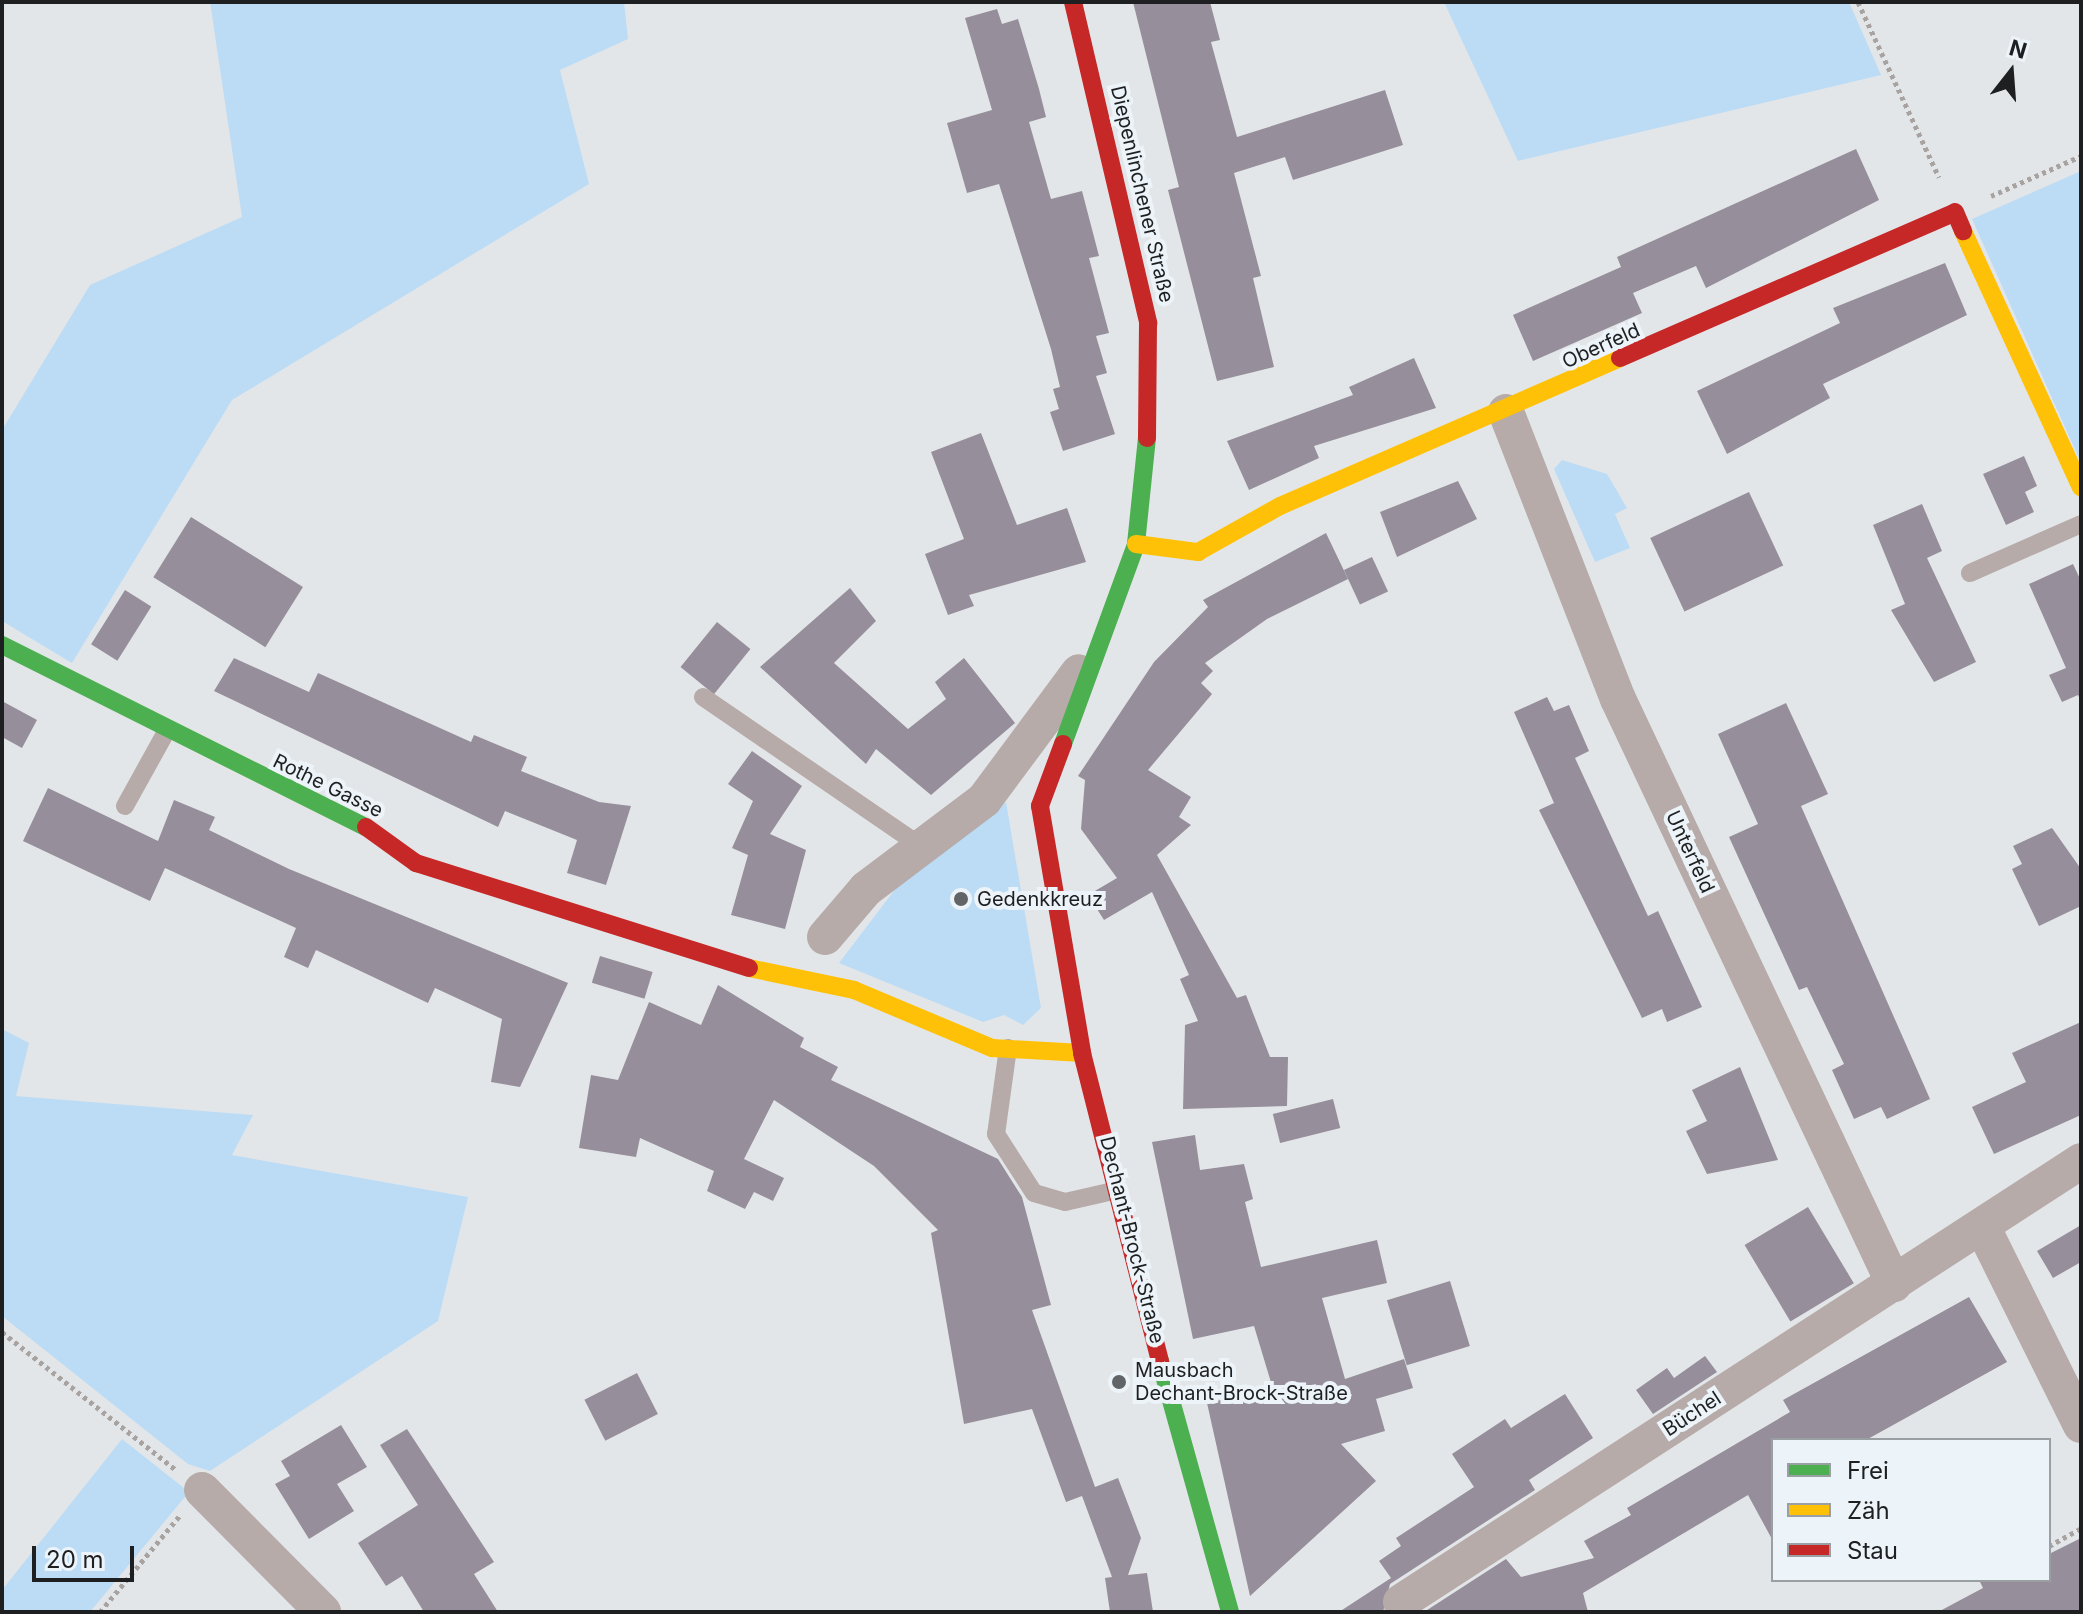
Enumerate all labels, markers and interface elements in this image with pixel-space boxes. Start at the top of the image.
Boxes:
north arrow [1971,32,2051,112]
text: N [2006,34,2030,64]
street label: Diepenlinchener Straße [1105,83,1179,305]
street label: Oberfeld [1558,318,1644,374]
street label: Rothe Gasse [269,749,387,823]
street label: Unterfeld [1661,807,1719,897]
place label: Gedenkkreuz [977,887,1103,911]
marker: Gedenkkreuz [952,890,970,908]
street label: Dechant-Brock-Straße [1095,1134,1169,1346]
place label: Mausbach Dechant-Brock-Straße [1135,1358,1348,1405]
marker: Mausbach Dechant-Brock-Straße [1110,1373,1128,1391]
street label: Büchel [1658,1386,1726,1442]
legend [1771,1438,2051,1582]
text: Frei [1847,1456,1889,1485]
text: Zäh [1847,1496,1890,1525]
scale bar [36,1530,138,1580]
text: Stau [1847,1536,1898,1565]
text: 20 m [46,1545,104,1574]

